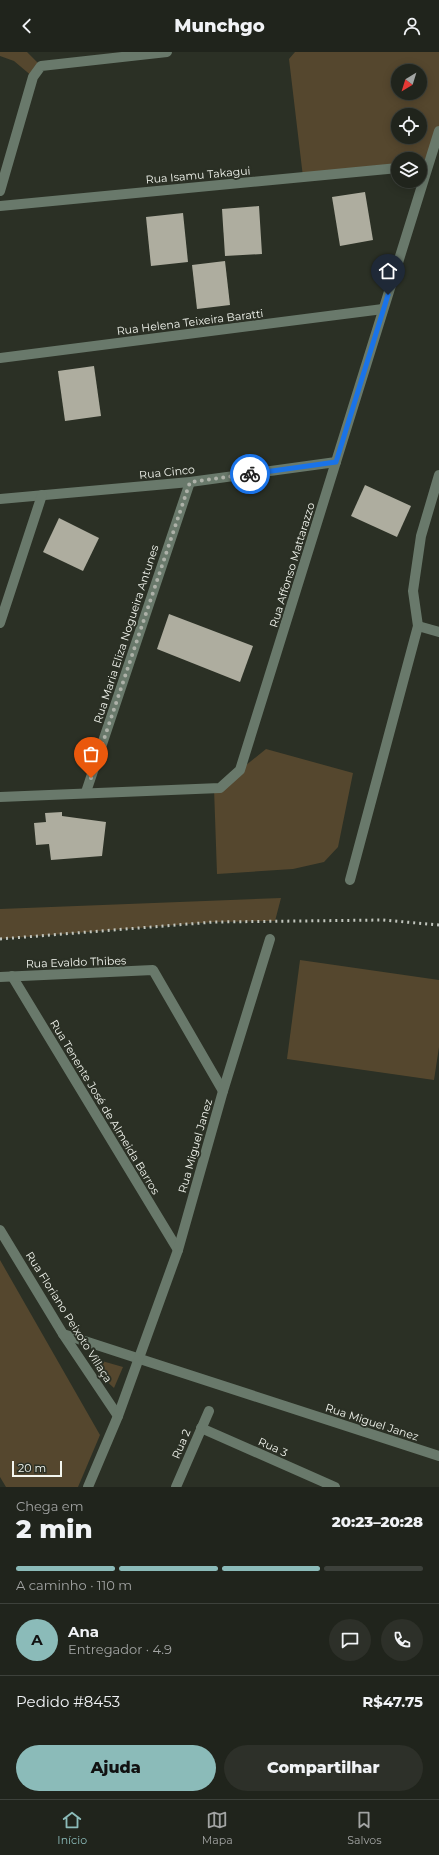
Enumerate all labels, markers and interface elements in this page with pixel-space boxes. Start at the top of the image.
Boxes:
icon: back [16,15,38,37]
text: Munchgo [174,15,265,37]
icon: person [401,15,423,37]
north arrow [391,64,427,100]
map controls [391,64,427,188]
button: locate [391,108,427,144]
button: layers [391,152,427,188]
street label: Rua Isamu Takagui [145,163,251,187]
pin [371,254,405,295]
icon: home [377,260,399,282]
street label: Rua Helena Teixeira Baratti [116,306,264,338]
courier [230,454,270,494]
street label: Rua Cinco [138,462,196,482]
icon: bike [239,463,261,485]
street label: Rua Affonso Mattarazzo [266,501,318,629]
street label: Rua Maria Eliza Nogueira Antunes [90,542,162,725]
pin [74,737,108,778]
icon: bag [80,743,102,765]
street label: Rua Evaldo Thibes [25,953,127,971]
street label: Rua Tenente José de Almeida Barros [47,1017,163,1197]
street label: Rua Miguel Janez [175,1097,215,1195]
street label: Rua Floriano Peixoto Villaça [23,1249,115,1385]
street label: Rua Miguel Janez [324,1400,421,1444]
street label: Rua 2 [169,1427,193,1461]
street label: Rua 3 [256,1434,290,1460]
scale bar [12,1459,62,1478]
text: 20 m [18,1461,46,1475]
text: Chega em [16,1498,83,1514]
text: 20:23–20:28 [332,1512,423,1531]
text: 2 min [16,1513,93,1545]
text: A caminho · 110 m [16,1577,132,1593]
button: chat [329,1619,371,1661]
button: phone [381,1619,423,1661]
text: Ana [68,1622,99,1641]
text: A [31,1630,43,1649]
text: Entregador · 4.9 [68,1641,172,1657]
text: Pedido #8453 [16,1692,120,1711]
text: R$47.75 [362,1692,423,1711]
button: Ajuda [16,1745,216,1791]
button: Compartilhar [224,1745,423,1791]
tab: Início [57,1809,87,1847]
tab: Mapa [202,1809,233,1847]
tab: Salvos [347,1809,382,1847]

